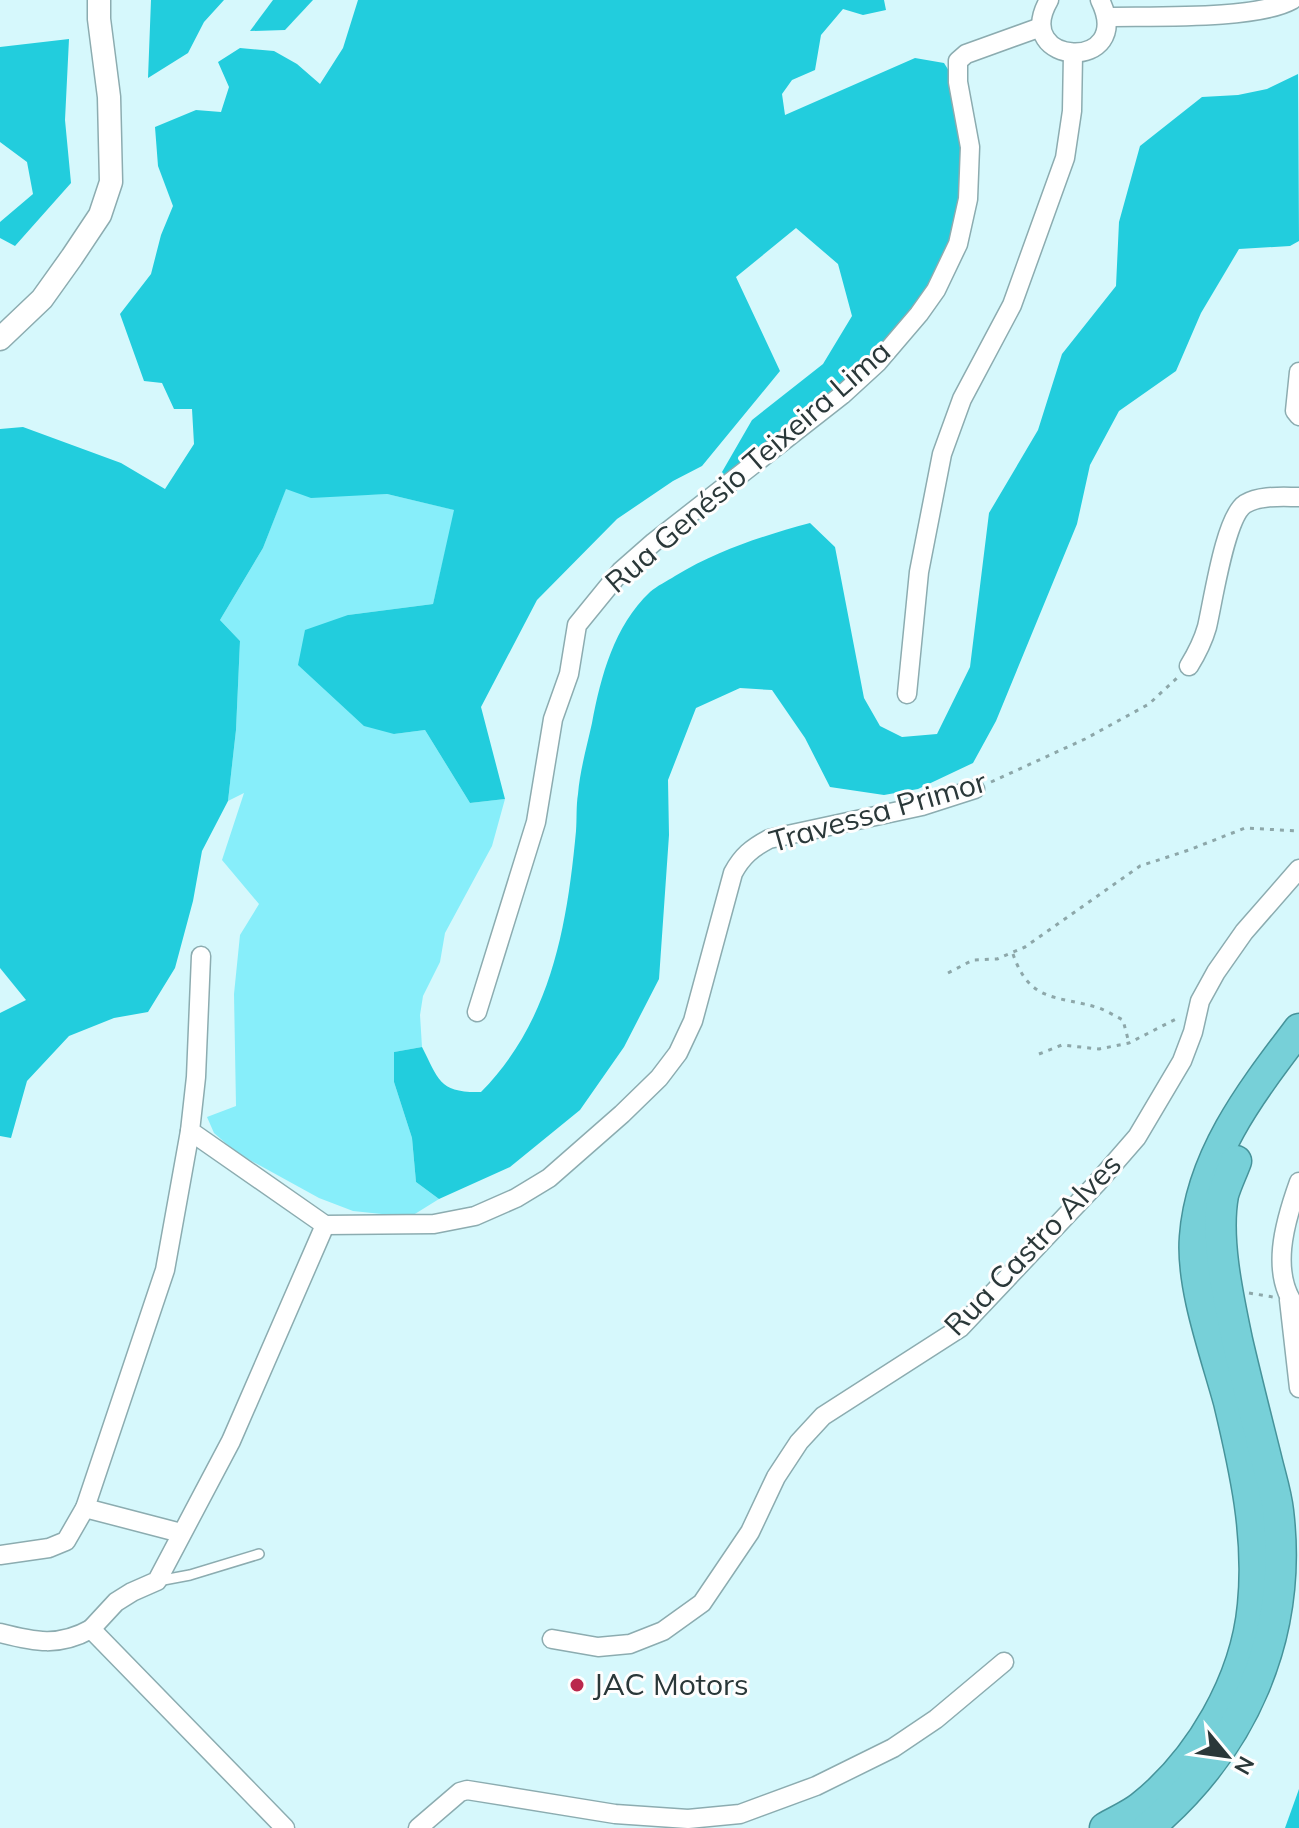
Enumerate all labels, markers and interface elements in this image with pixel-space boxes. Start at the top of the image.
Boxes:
street label: Rua Genésio Teixeira Lima [597,332,898,601]
street label: Travessa Primor [765,762,991,860]
street label: Rua Castro Alves [936,1145,1129,1343]
place label: JAC Motors [593,1665,749,1703]
marker: JAC Motors [568,1676,586,1694]
north arrow [1187,1716,1267,1796]
text: N [1228,1752,1261,1780]

